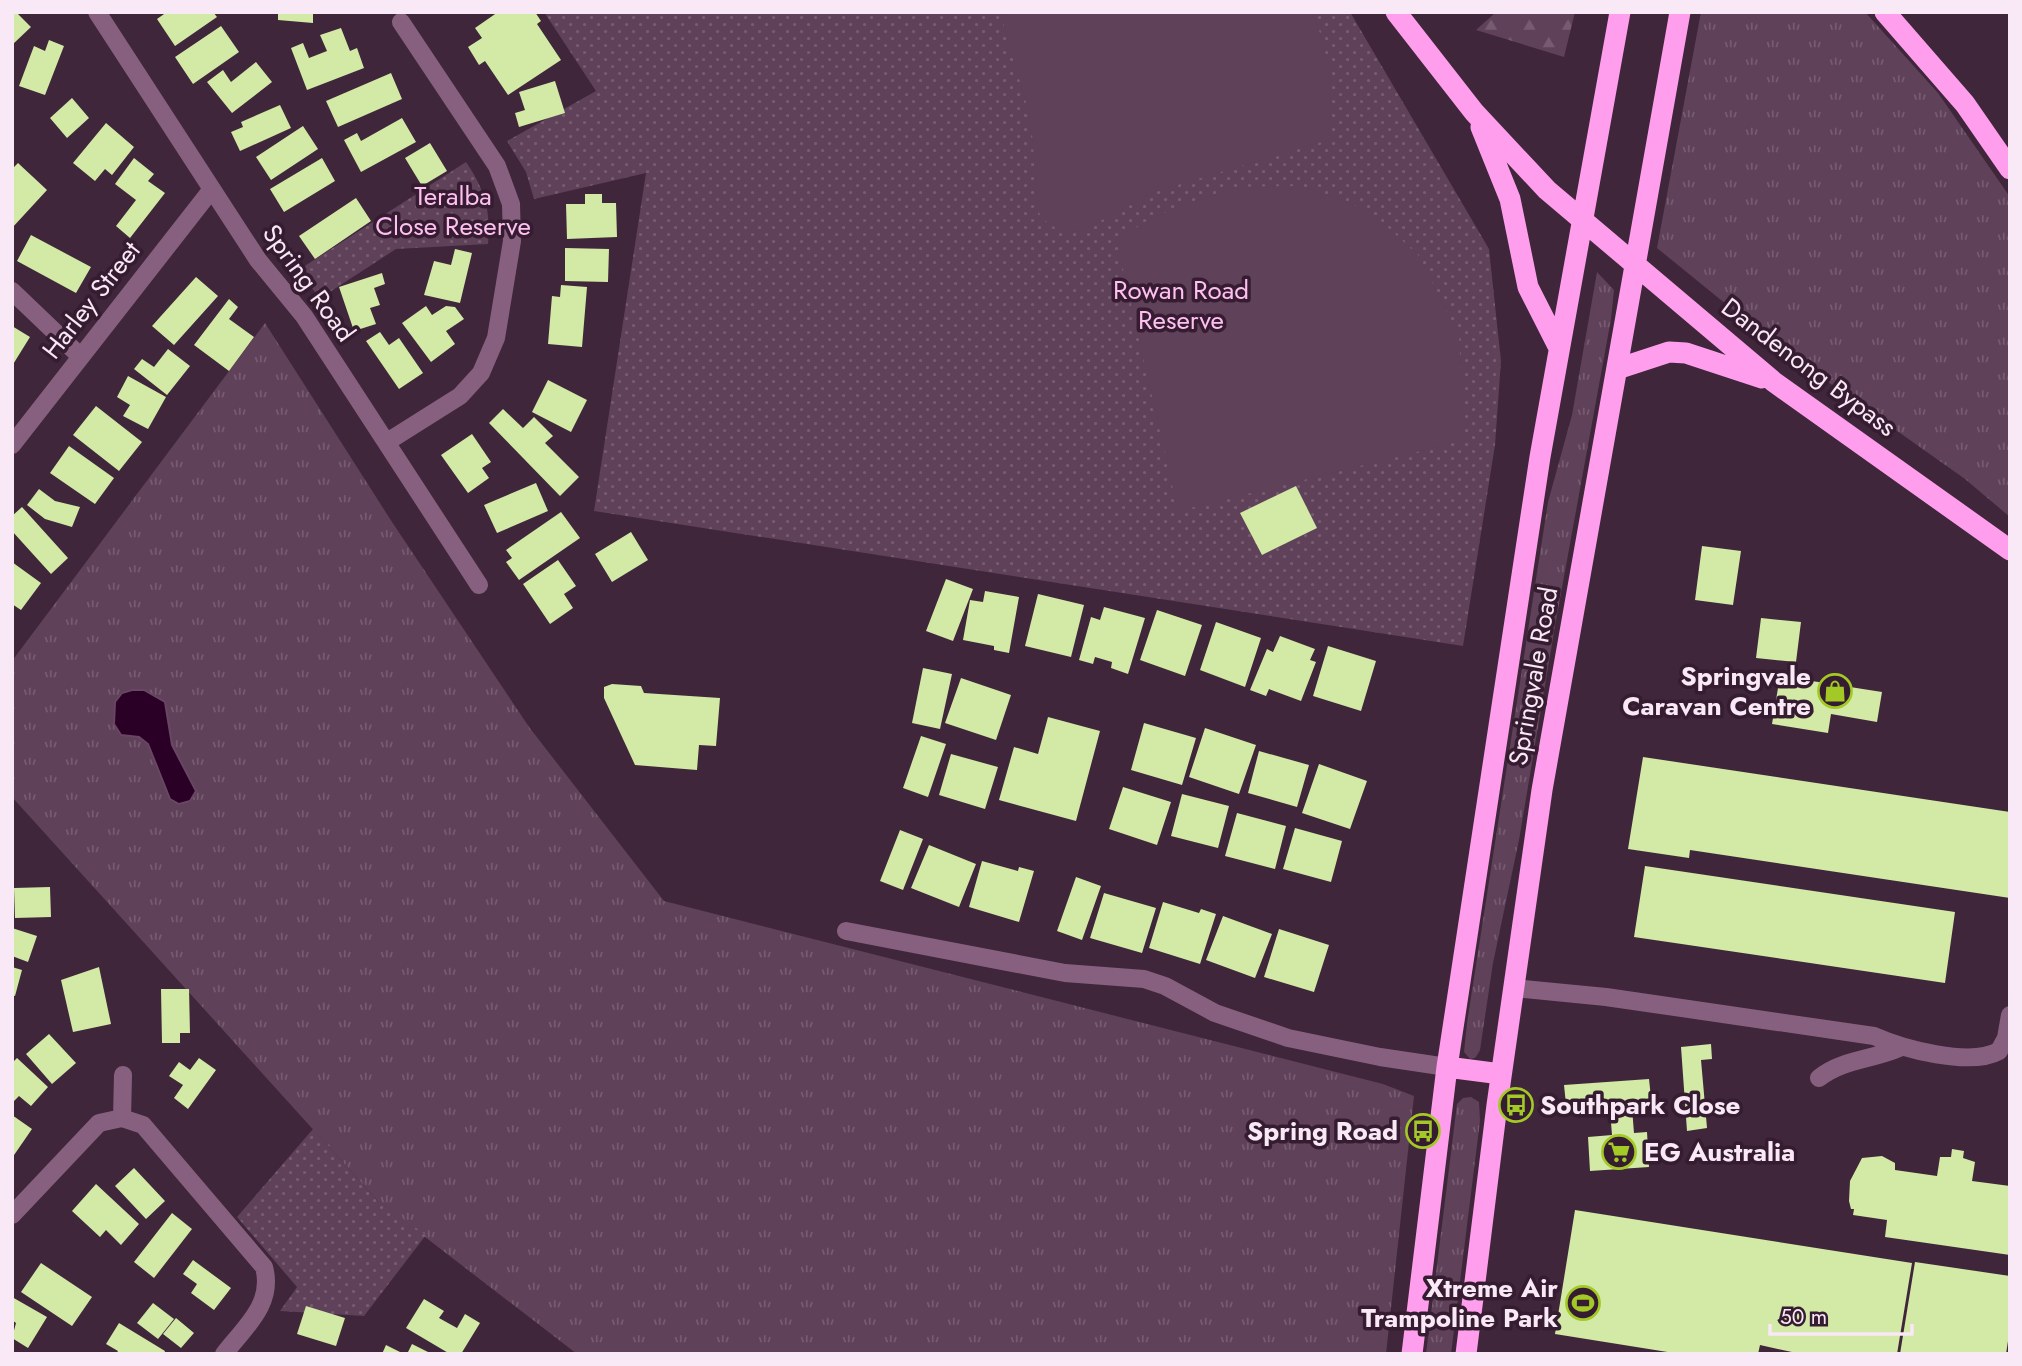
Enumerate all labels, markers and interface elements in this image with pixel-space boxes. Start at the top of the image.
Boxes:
park label: Teralba Close Reserve [375,177,531,245]
street label: Spring Road [253,216,365,350]
street label: Harley Street [33,232,150,367]
park label: Rowan Road Reserve [1113,271,1249,339]
street label: Dandenong Bypass [1714,289,1904,445]
street label: Springvale Road [1499,584,1567,768]
place label: Springvale Caravan Centre [1622,657,1811,725]
shop icon: Springvale Caravan Centre [1816,672,1854,710]
bus stop icon: Southpark Close [1497,1086,1535,1124]
place label: Southpark Close [1540,1086,1741,1124]
place label: Spring Road [1247,1112,1398,1150]
bus stop icon: Spring Road [1404,1112,1442,1150]
supermarket icon: EG Australia [1600,1133,1638,1171]
place label: EG Australia [1644,1133,1795,1171]
place label: Xtreme Air Trampoline Park [1361,1269,1558,1337]
sports icon: Xtreme Air Trampoline Park [1564,1284,1602,1322]
scale bar [1770,1292,1912,1336]
text: 50 m [1780,1302,1827,1332]

